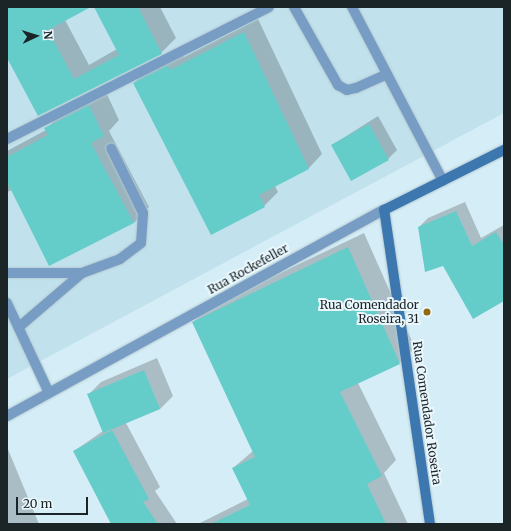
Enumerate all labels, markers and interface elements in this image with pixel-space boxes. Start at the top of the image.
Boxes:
north arrow [16,16,56,56]
text: N [41,30,55,40]
street label: Rua Rockefeller [205,241,291,297]
place label: Rua Comendador Roseira, 31 [320,298,419,326]
marker: Rua Comendador Roseira, 31 [422,307,432,317]
street label: Rua Comendador Roseira [410,340,444,486]
scale bar [18,489,90,515]
text: 20 m [23,496,52,511]

